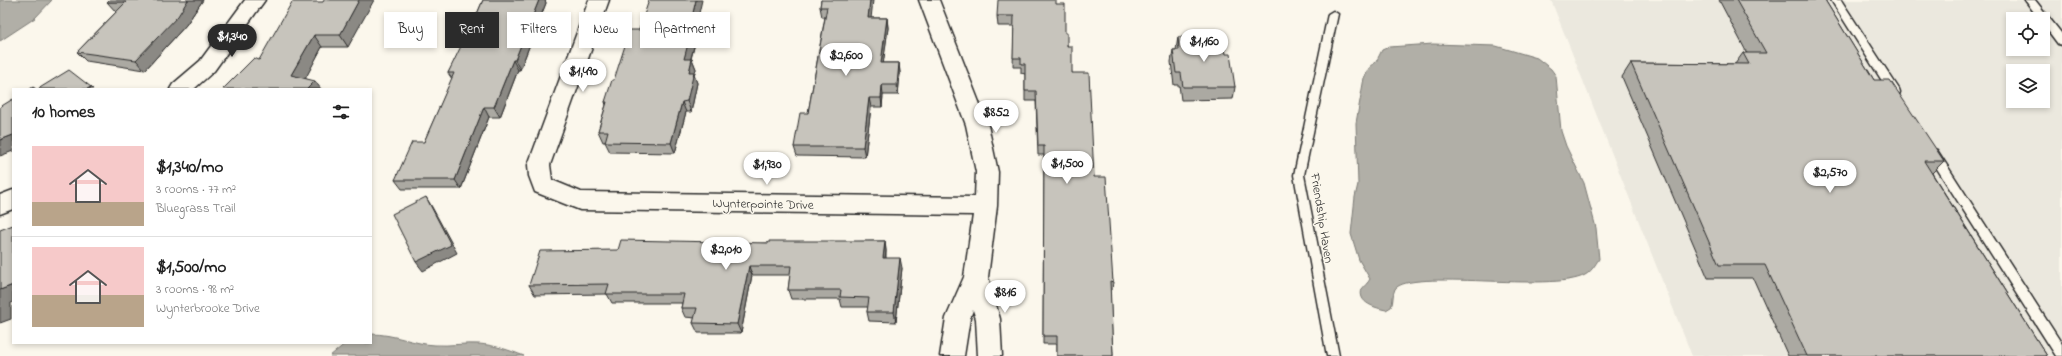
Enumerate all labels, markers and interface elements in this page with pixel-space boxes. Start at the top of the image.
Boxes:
chip: Buy [384,12,437,48]
chip: Rent [445,12,499,48]
chip: Filters [507,12,571,48]
chip: New [579,12,632,48]
chip: Apartment [640,12,730,48]
map controls [2006,12,2050,108]
button: locate [2006,12,2050,56]
pin: $1,340 [199,24,265,58]
text: $1,340 [217,27,247,46]
pin: $1,160 [1171,29,1237,63]
text: $1,160 [1189,32,1219,51]
pin: $2,600 [813,43,879,77]
text: $2,600 [829,46,863,65]
pin: $1,490 [550,59,616,93]
text: $1,490 [568,62,598,81]
button: layers [2006,64,2050,108]
text: 10 homes [32,100,95,125]
pin: $852 [972,100,1020,134]
icon: filters [330,101,352,123]
text: $852 [983,103,1009,122]
pin: $1,500 [1034,151,1100,185]
pin: $1,930 [734,152,800,186]
text: $1,500 [1051,154,1083,173]
text: $1,340/mo [156,155,223,180]
text: $1,930 [752,155,782,174]
pin: $2,570 [1797,160,1863,194]
icon: home [64,162,112,210]
text: $2,570 [1813,163,1847,182]
street label: Friendship Haven [1305,171,1338,265]
text: 3 rooms · 77 m² [156,180,236,199]
street label: Wynterpointe Drive [712,194,814,216]
text: Bluegrass Trail [156,199,236,218]
pin: $2,010 [693,237,759,271]
text: $2,010 [710,240,742,259]
text: $1,500/mo [156,255,226,280]
icon: home [64,263,112,311]
text: 3 rooms · 98 m² [156,280,234,299]
pin: $816 [981,280,1029,314]
text: $816 [994,283,1016,302]
text: Wynterbrooke Drive [156,299,260,318]

